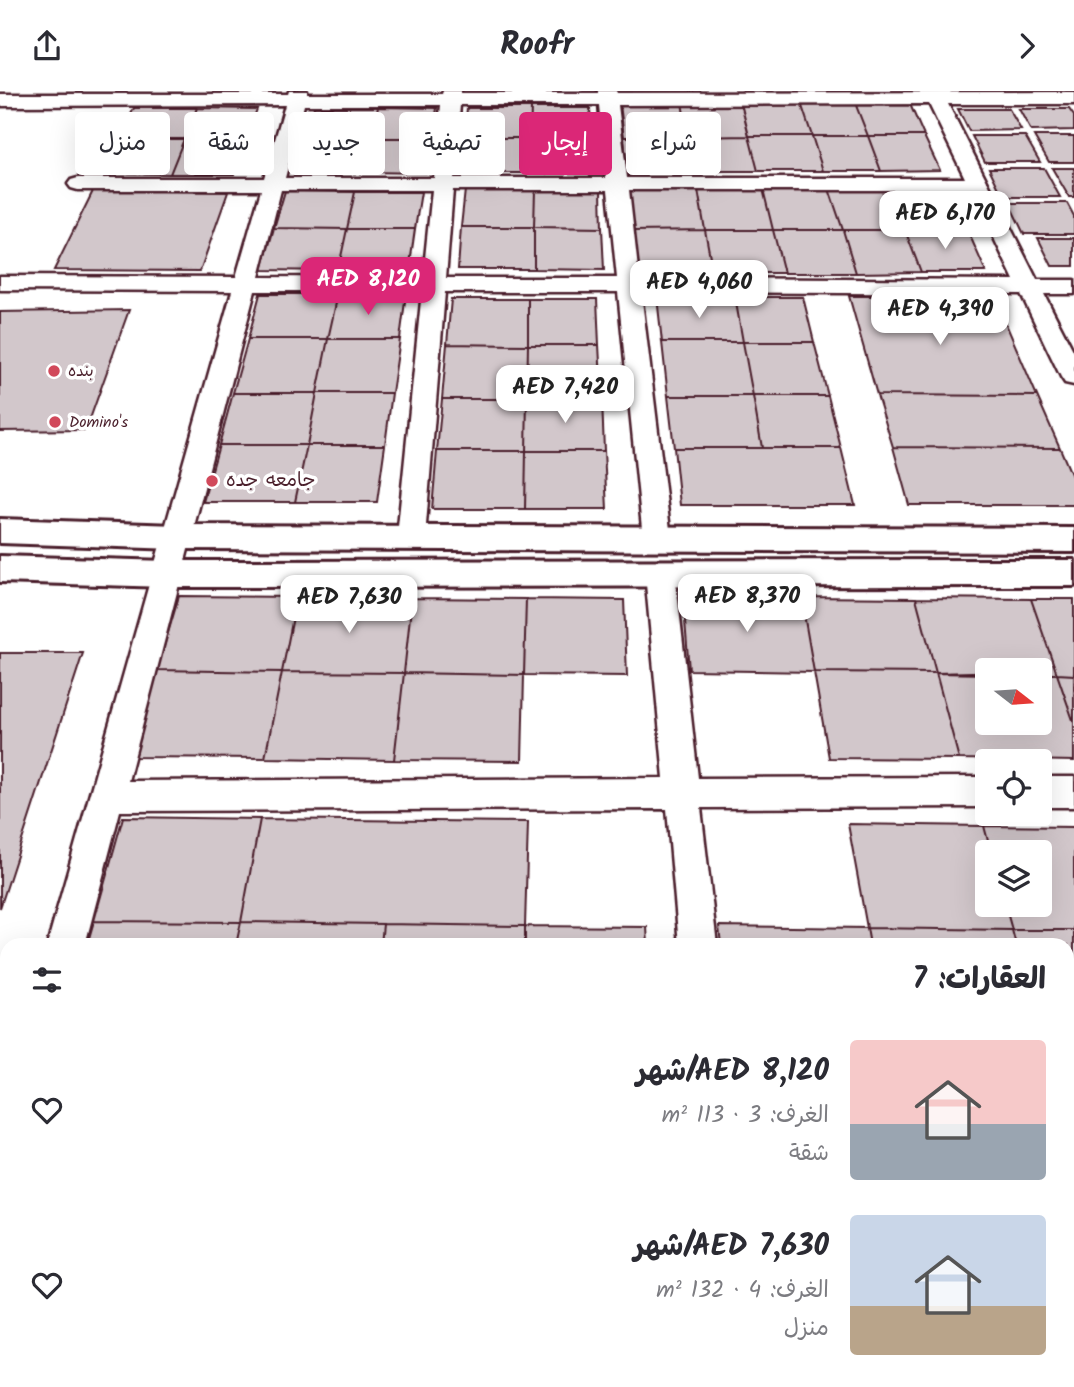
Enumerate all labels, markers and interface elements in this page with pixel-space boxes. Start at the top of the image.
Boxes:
text: Roofr [500,20,574,71]
icon: share [28,27,66,65]
icon: forward [1008,27,1046,65]
chip: منزل [75,112,170,175]
chip: شقة [184,112,274,175]
chip: جديد [288,112,385,175]
chip: تصفية [399,112,505,175]
chip: إيجار [519,112,612,175]
chip: شراء [626,112,721,175]
pin: AED 6,170 [865,191,1025,251]
text: AED 6,170 [895,196,995,232]
pin: AED 8,120 [288,257,448,317]
pin: AED 4,060 [619,261,779,320]
text: AED 8,120 [316,262,420,298]
text: AED 4,060 [646,265,752,301]
pin: AED 4,390 [860,287,1020,347]
text: AED 4,390 [887,292,993,328]
place label: بنده [68,359,94,384]
marker: بنده [46,363,62,379]
pin: AED 7,420 [485,365,645,425]
text: AED 7,420 [512,370,618,406]
place label: Domino's [69,410,128,435]
marker: Domino's [47,414,63,430]
place label: جامعه جده [226,466,315,496]
marker: جامعه جده [204,473,220,489]
pin: AED 7,630 [269,575,429,635]
pin: AED 8,370 [667,575,827,634]
text: AED 8,370 [694,579,800,615]
text: AED 7,630 [296,580,402,616]
north arrow [975,658,1052,735]
map controls [975,658,1052,917]
button: locate [975,749,1052,826]
button: layers [975,840,1052,917]
text: العقارات: 7 [912,956,1046,1004]
icon: filters [28,961,66,999]
text: AED 8,120/شهر [636,1048,829,1096]
icon: home [906,1068,990,1152]
icon: heart [28,1091,66,1129]
text: الغرف: 3 · 113 m² [662,1098,829,1134]
text: شقة [789,1136,829,1172]
text: AED 7,630/شهر [634,1223,829,1271]
icon: home [906,1243,990,1327]
icon: heart [28,1266,66,1304]
text: الغرف: 4 · 132 m² [656,1273,829,1309]
text: منزل [784,1311,829,1347]

